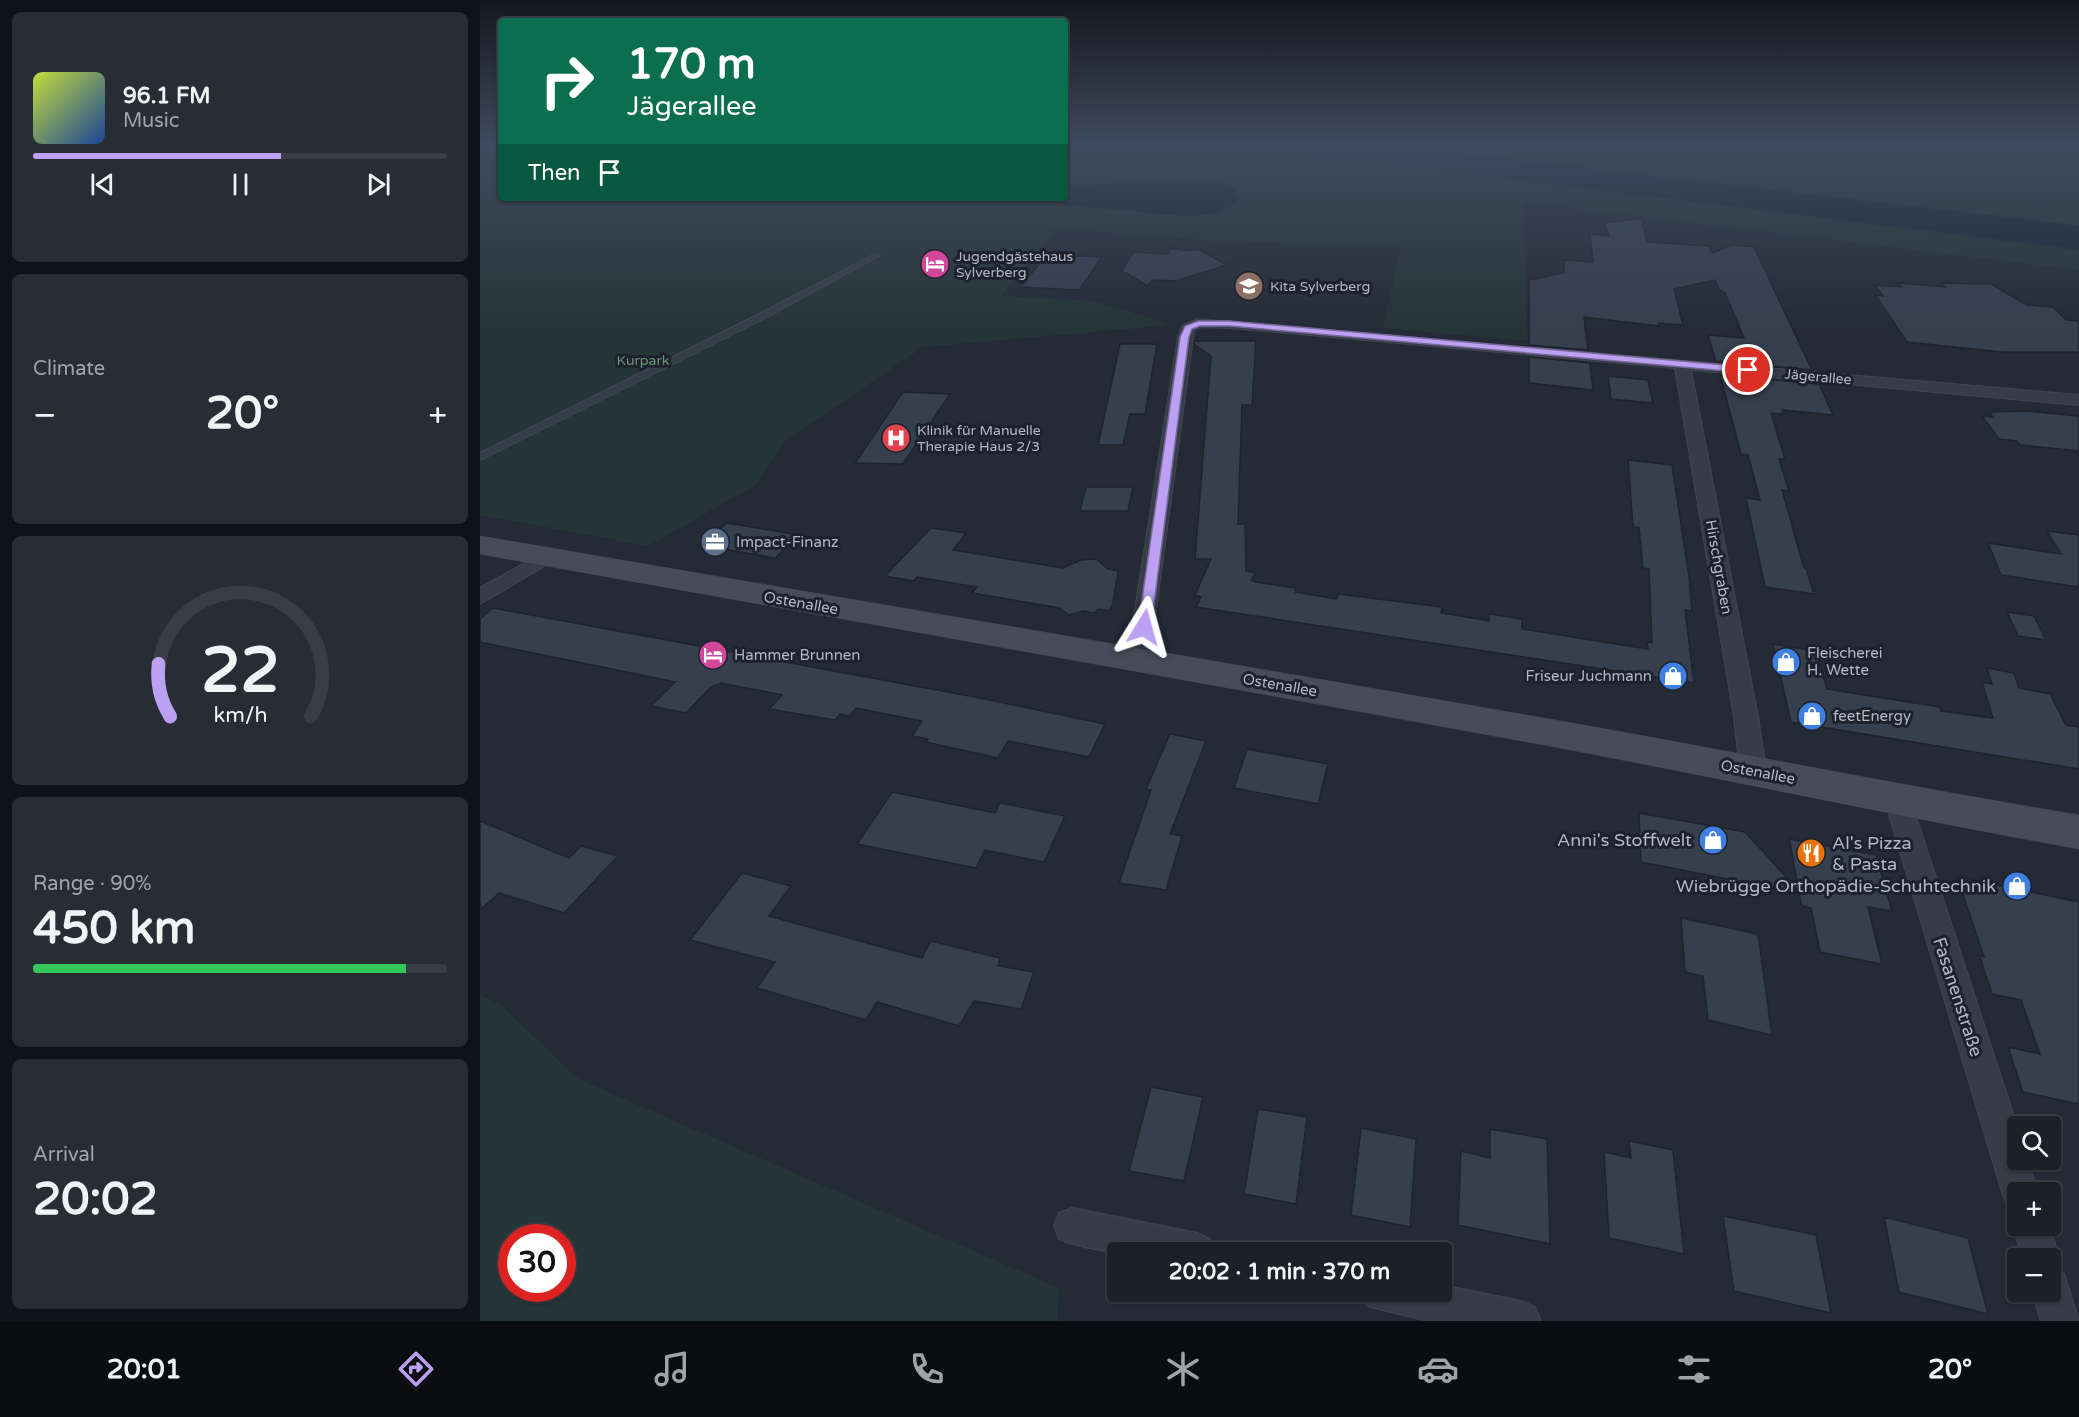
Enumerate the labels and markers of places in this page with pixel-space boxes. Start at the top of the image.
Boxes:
hotel icon: Jugendgästehaus Sylverberg [919,248,951,280]
place label: Jugendgästehaus Sylverberg [956,248,1074,281]
school or university icon: Kita Sylverberg [1233,270,1265,302]
place label: Kita Sylverberg [1270,278,1370,295]
pin [1722,344,1773,395]
hospital icon: Klinik für Manuelle Therapie Haus 2/3 [880,422,912,454]
place label: Klinik für Manuelle Therapie Haus 2/3 [917,422,1041,455]
office icon: Impact-Finanz [699,526,731,558]
place label: Impact-Finanz [736,533,839,551]
hotel icon: Hammer Brunnen [697,639,729,671]
place label: Fleischerei H. Wette [1807,644,1883,679]
place label: Hammer Brunnen [734,646,861,664]
shop icon: Fleischerei H. Wette [1770,646,1802,678]
shop icon: Friseur Juchmann [1657,660,1689,692]
place label: Friseur Juchmann [1526,667,1652,685]
shop icon: feetEnergy [1796,700,1828,732]
place label: feetEnergy [1833,707,1911,725]
shop icon: Anni's Stoffwelt [1697,824,1729,856]
place label: Anni's Stoffwelt [1557,829,1692,851]
place label: Al's Pizza & Pasta [1832,832,1912,875]
restaurant icon: Al's Pizza & Pasta [1795,837,1827,869]
shop icon: Wiebrügge Orthopädie-Schuhtechnik [2001,870,2033,902]
place label: Wiebrügge Orthopädie-Schuhtechnik [1676,875,1996,897]

